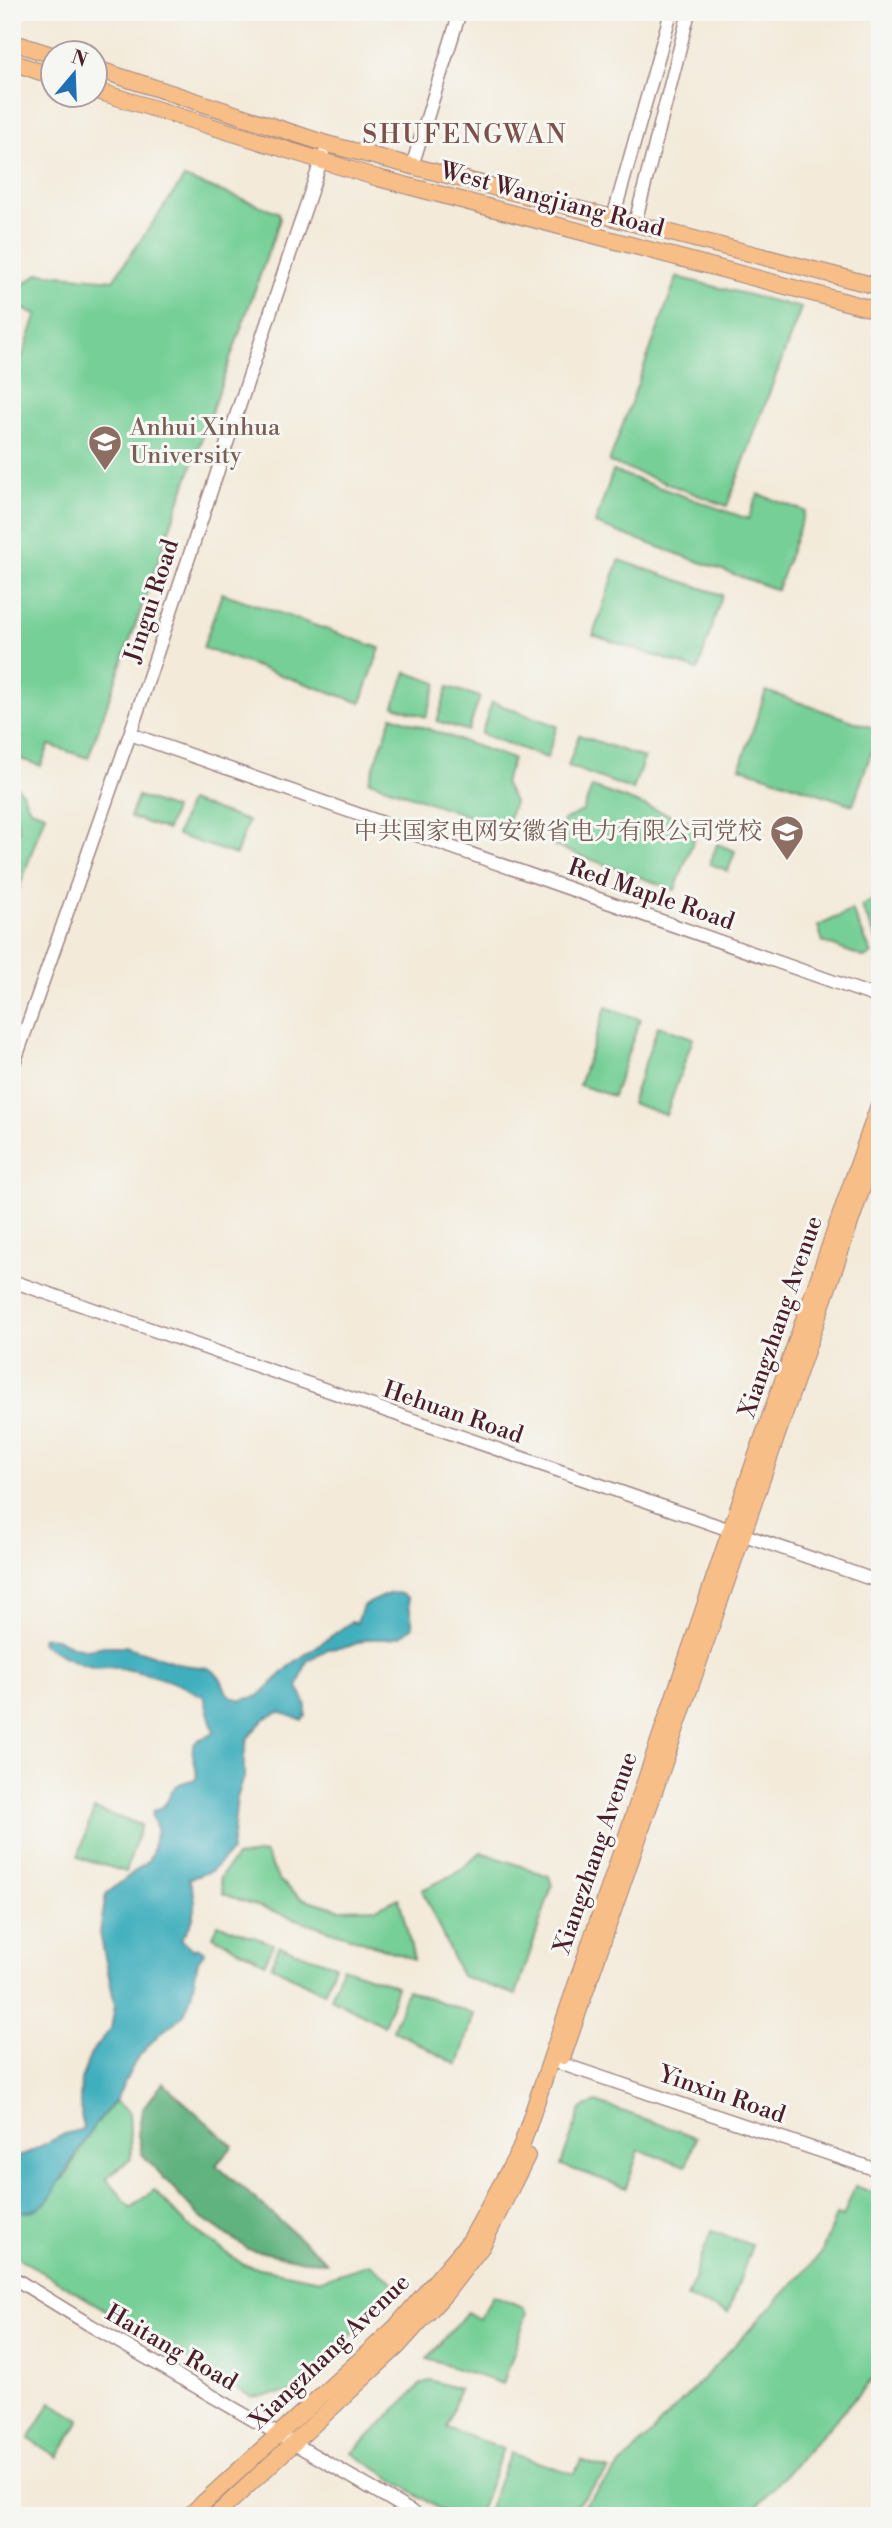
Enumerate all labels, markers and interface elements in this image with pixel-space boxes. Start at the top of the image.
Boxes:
north arrow [38,38,108,108]
text: N [68,45,90,73]
district label: SHUFENGWAN [362,119,568,151]
street label: West Wangjiang Road [436,155,668,244]
place label: Anhui Xinhua University [129,413,281,471]
school or university icon: Anhui Xinhua University [86,423,124,472]
street label: Jingui Road [118,535,186,667]
school or university icon: 中共国家电网安徽省电力有限公司党校 [768,813,806,862]
place label: 中共国家电网安徽省电力有限公司党校 [354,817,762,847]
street label: Red Maple Road [564,852,739,938]
street label: Xiangzhang Avenue [732,1212,830,1423]
street label: Hehuan Road [379,1375,527,1451]
street label: Xiangzhang Avenue [547,1748,645,1959]
street label: Yinxin Road [653,2059,790,2131]
street label: Xiangzhang Avenue [243,2268,417,2437]
street label: Haitang Road [100,2298,243,2398]

